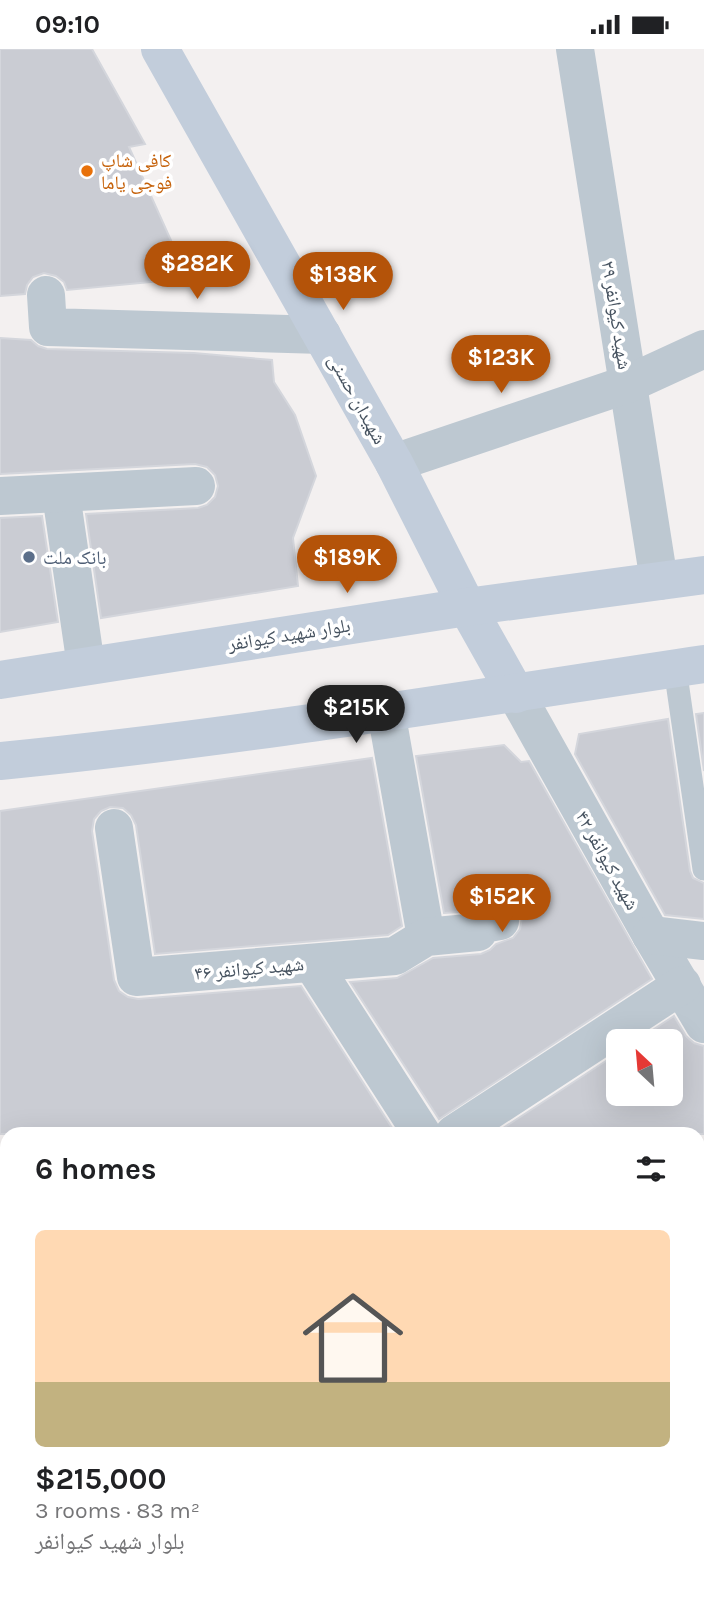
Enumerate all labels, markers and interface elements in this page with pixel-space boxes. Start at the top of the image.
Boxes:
text: 09:10 [35,9,100,40]
place label: کافی شاپ فوجی یاما [101,150,172,194]
marker: کافی شاپ فوجی یاما [79,163,95,179]
pin: $282K [148,241,246,301]
text: $282K [160,250,234,277]
pin: $138K [294,253,392,312]
street label: شهید کیوانفر ۲۹ [597,259,635,371]
text: $138K [309,261,377,288]
pin: $123K [452,335,550,395]
text: $123K [467,344,535,371]
street label: شهیدان حسنی [323,351,391,448]
pin: $189K [298,535,396,595]
text: $189K [313,544,381,571]
place label: بانک ملت [43,547,106,569]
marker: بانک ملت [21,549,37,565]
street label: بلوار شهید کیوانفر [225,614,352,656]
pin: $215K [307,685,405,745]
text: $215K [323,694,389,721]
street label: شهید کیوانفر ۴۲ [571,807,643,914]
pin: $152K [453,875,551,934]
text: $152K [469,883,535,910]
street label: شهید کیوانفر ۴۶ [193,953,305,985]
north arrow [606,1029,682,1106]
map controls [606,1029,683,1106]
icon: filters [632,1150,670,1188]
text: 6 homes [35,1151,157,1187]
icon: home [290,1275,416,1401]
text: $215,000 [35,1461,167,1497]
text: 3 rooms · 83 m² [35,1497,200,1524]
text: بلوار شهید کیوانفر [35,1528,185,1555]

